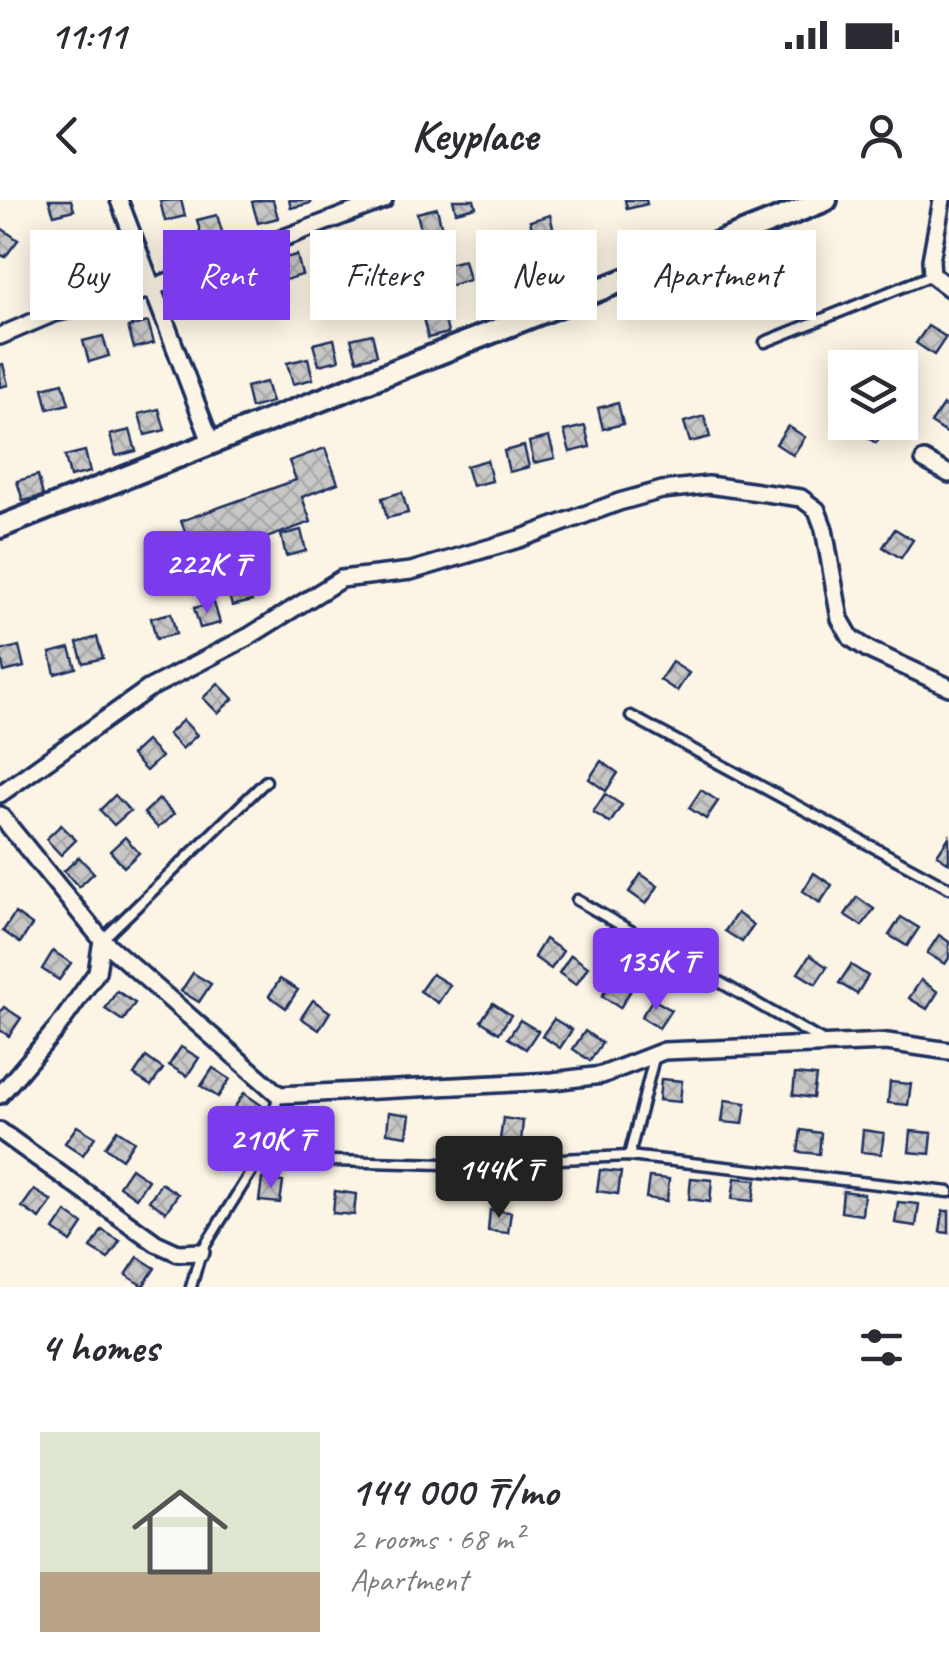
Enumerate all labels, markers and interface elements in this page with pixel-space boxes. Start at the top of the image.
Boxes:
text: 11:11 [50,12,126,59]
text: Keyplace [411,107,538,164]
icon: back [40,108,95,163]
icon: person [854,108,909,163]
chip: Buy [30,230,143,320]
chip: Rent [163,230,290,320]
chip: Filters [310,230,456,320]
chip: New [476,230,597,320]
chip: Apartment [617,230,816,320]
map controls [828,350,918,440]
button: layers [828,350,918,440]
pin: 222K ₸ [126,531,288,616]
text: 222K ₸ [166,543,248,584]
pin: 135K ₸ [575,928,737,1013]
text: 135K ₸ [615,940,697,981]
pin: 210K ₸ [190,1106,352,1191]
text: 210K ₸ [230,1118,312,1159]
pin: 144K ₸ [418,1136,580,1221]
text: 144K ₸ [458,1148,540,1189]
icon: filters [854,1320,909,1375]
text: 4 homes [40,1321,159,1374]
text: 144 000 ₸/mo [350,1465,558,1518]
icon: home [120,1472,240,1592]
text: 2 rooms · 68 m² [350,1518,523,1559]
text: Apartment [350,1559,468,1600]

